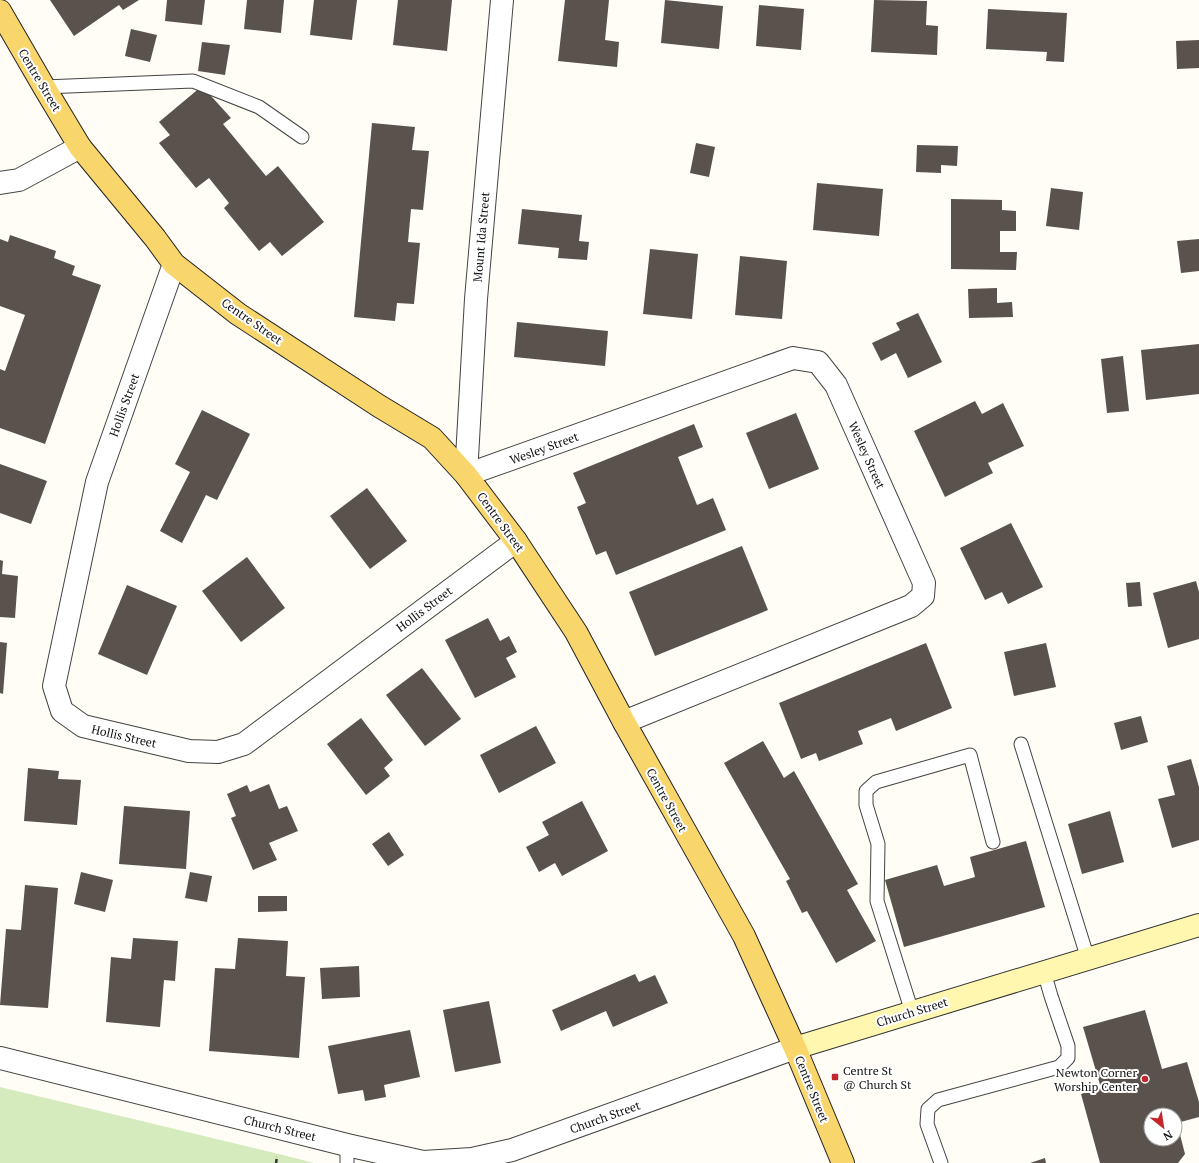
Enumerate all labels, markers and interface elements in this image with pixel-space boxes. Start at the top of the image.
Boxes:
street label: Centre Street [15,46,65,115]
street label: Mount Ida Street [470,191,492,283]
street label: Centre Street [219,295,286,348]
street label: Hollis Street [106,371,143,439]
street label: Wesley Street [845,419,889,491]
street label: Wesley Street [508,428,581,467]
street label: Centre Street [474,489,528,555]
street label: Hollis Street [393,583,455,635]
street label: Hollis Street [90,721,159,751]
street label: Centre Street [643,765,691,835]
street label: Church Street [874,994,950,1030]
street label: Centre Street [792,1053,832,1125]
place label: Centre St @ Church St [843,1063,912,1092]
place label: Newton Corner Worship Center [1054,1065,1137,1094]
marker: Centre St @ Church St [830,1072,840,1082]
marker: Newton Corner Worship Center [1140,1074,1150,1084]
street label: Church Street [568,1097,643,1137]
north arrow [1143,1107,1183,1147]
street label: Church Street [242,1112,318,1144]
text: N [1160,1128,1175,1144]

